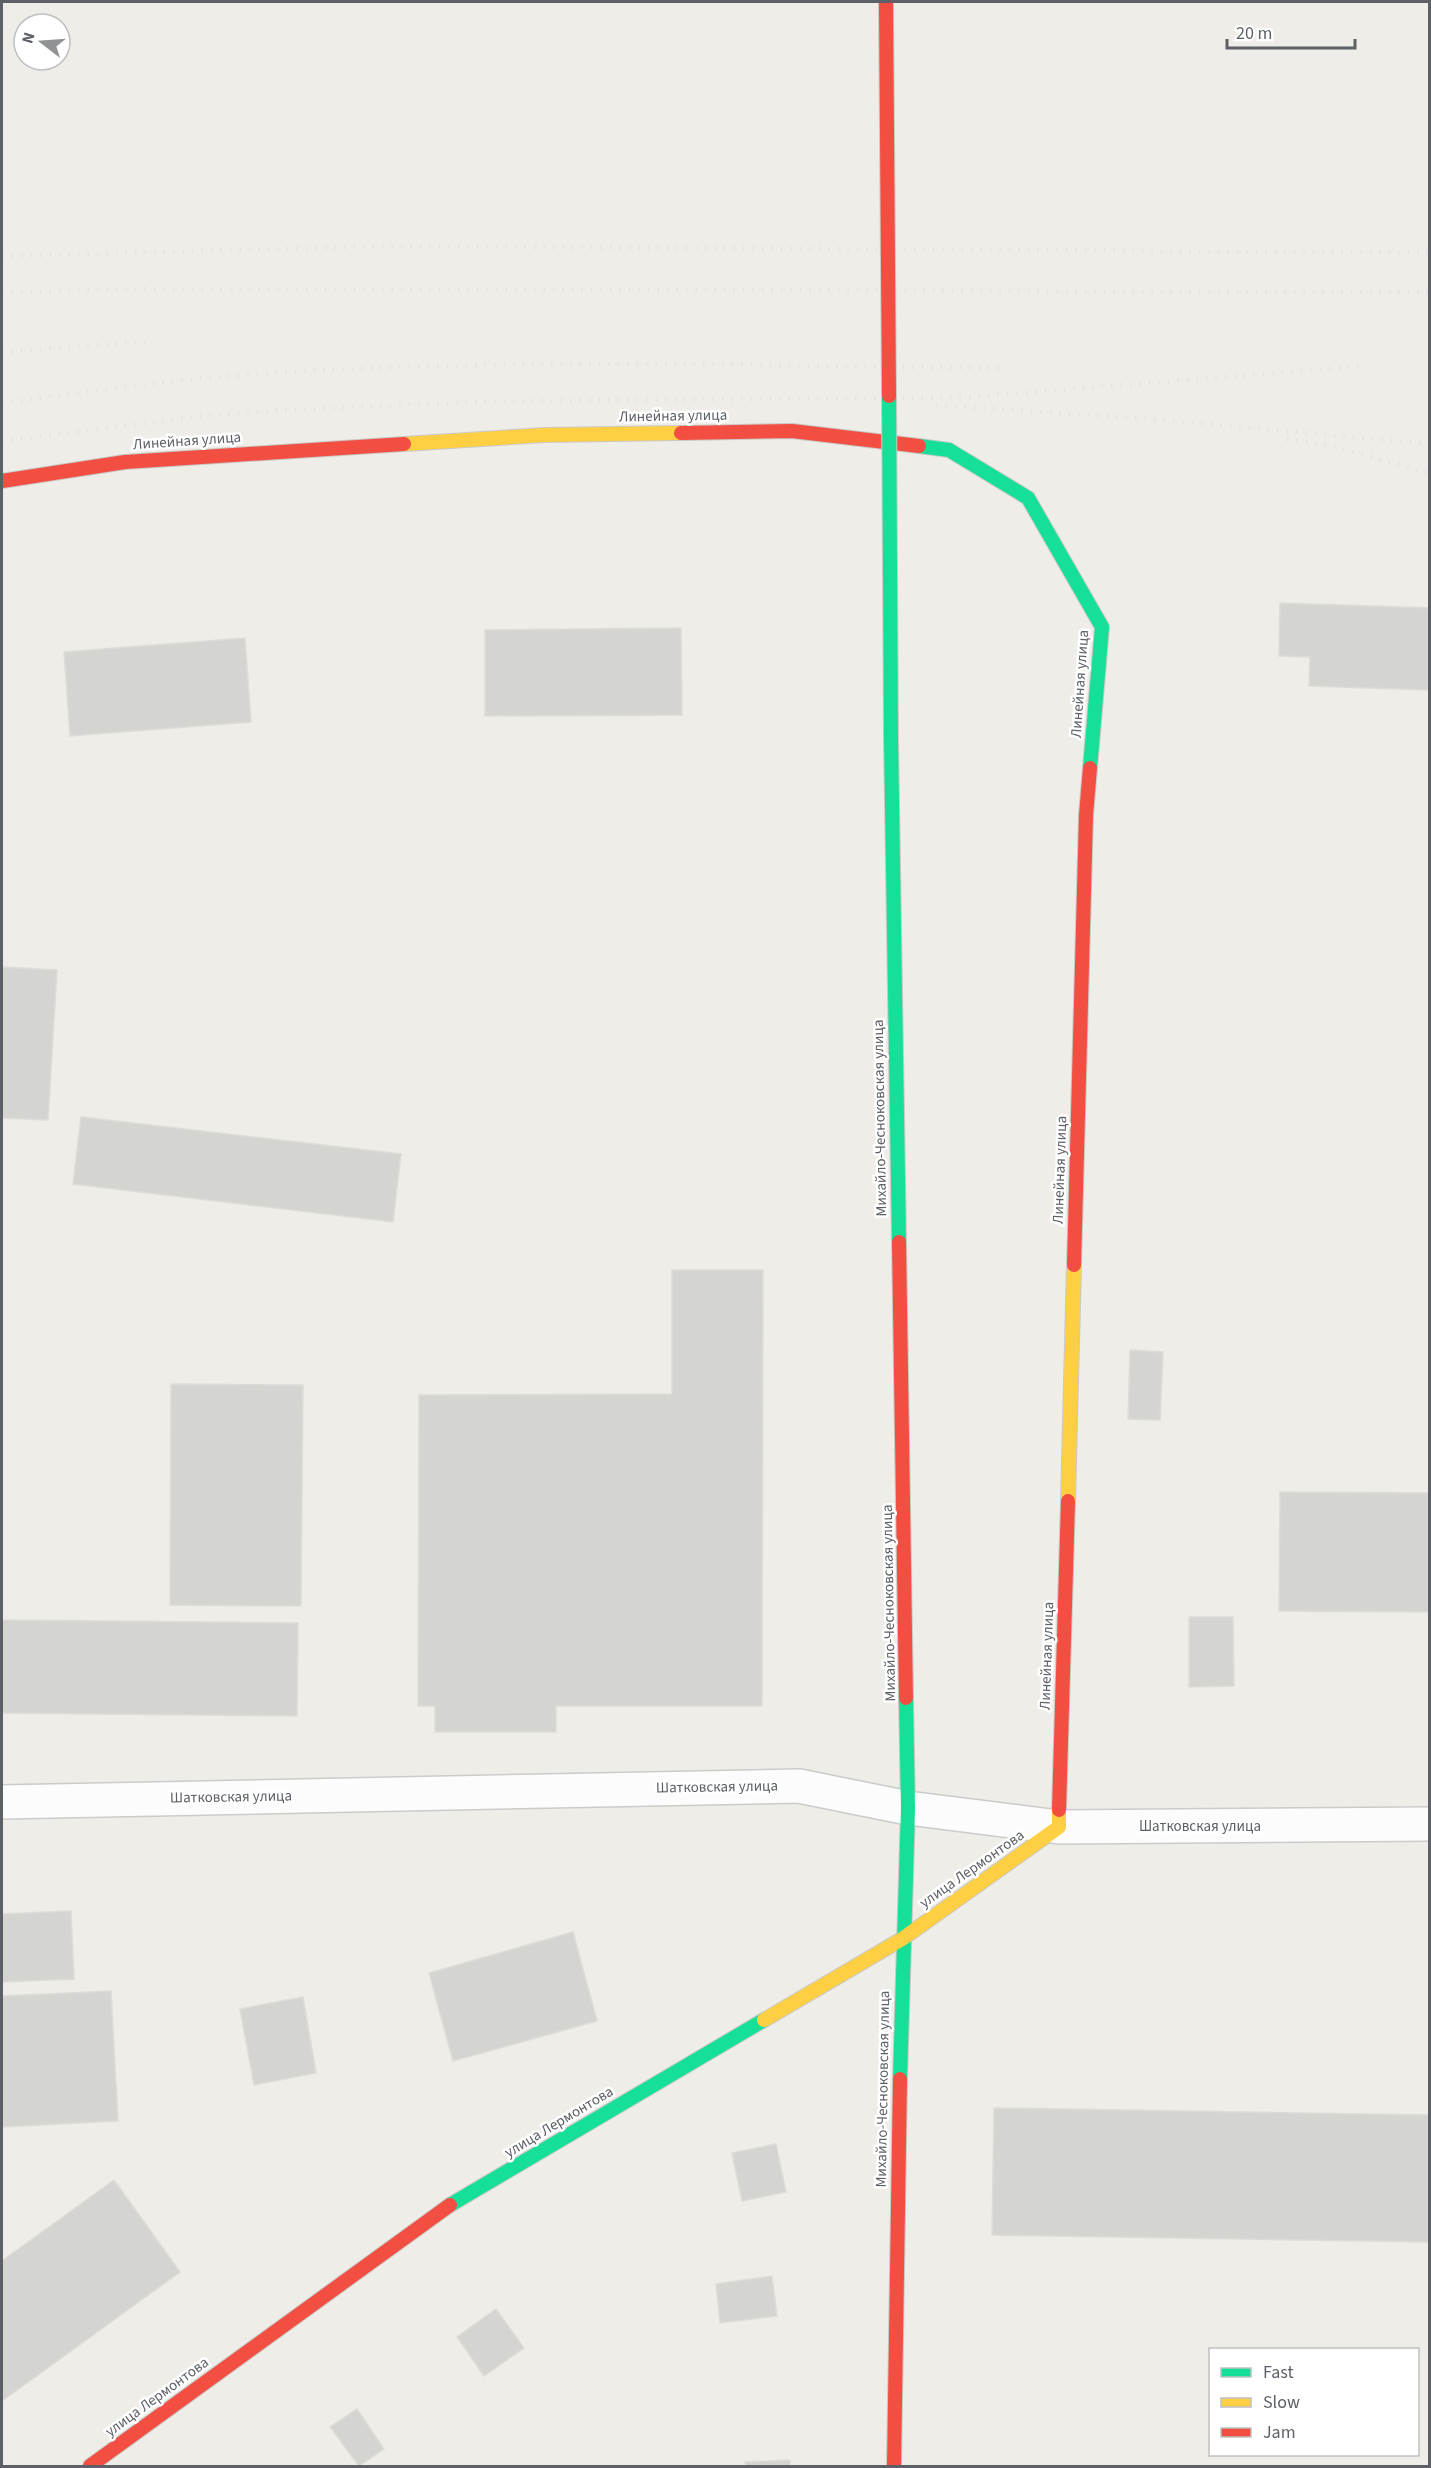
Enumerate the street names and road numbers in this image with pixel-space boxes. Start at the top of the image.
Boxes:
street label: Линейная улица [619,405,727,427]
street label: Линейная улица [132,427,242,455]
street label: Линейная улица [1066,629,1094,739]
street label: Михайло-Чесноковская улица [868,1019,892,1217]
street label: Линейная улица [1048,1116,1072,1224]
street label: Михайло-Чесноковская улица [877,1504,901,1702]
street label: Линейная улица [1035,1602,1059,1710]
street label: Шатковская улица [656,1775,778,1799]
street label: Шатковская улица [170,1785,292,1809]
street label: Шатковская улица [1139,1816,1261,1837]
street label: улица Лермонтова [915,1825,1029,1913]
street label: Михайло-Чесноковская улица [871,1990,895,2188]
street label: улица Лермонтова [501,2081,617,2163]
street label: улица Лермонтова [101,2352,213,2442]

